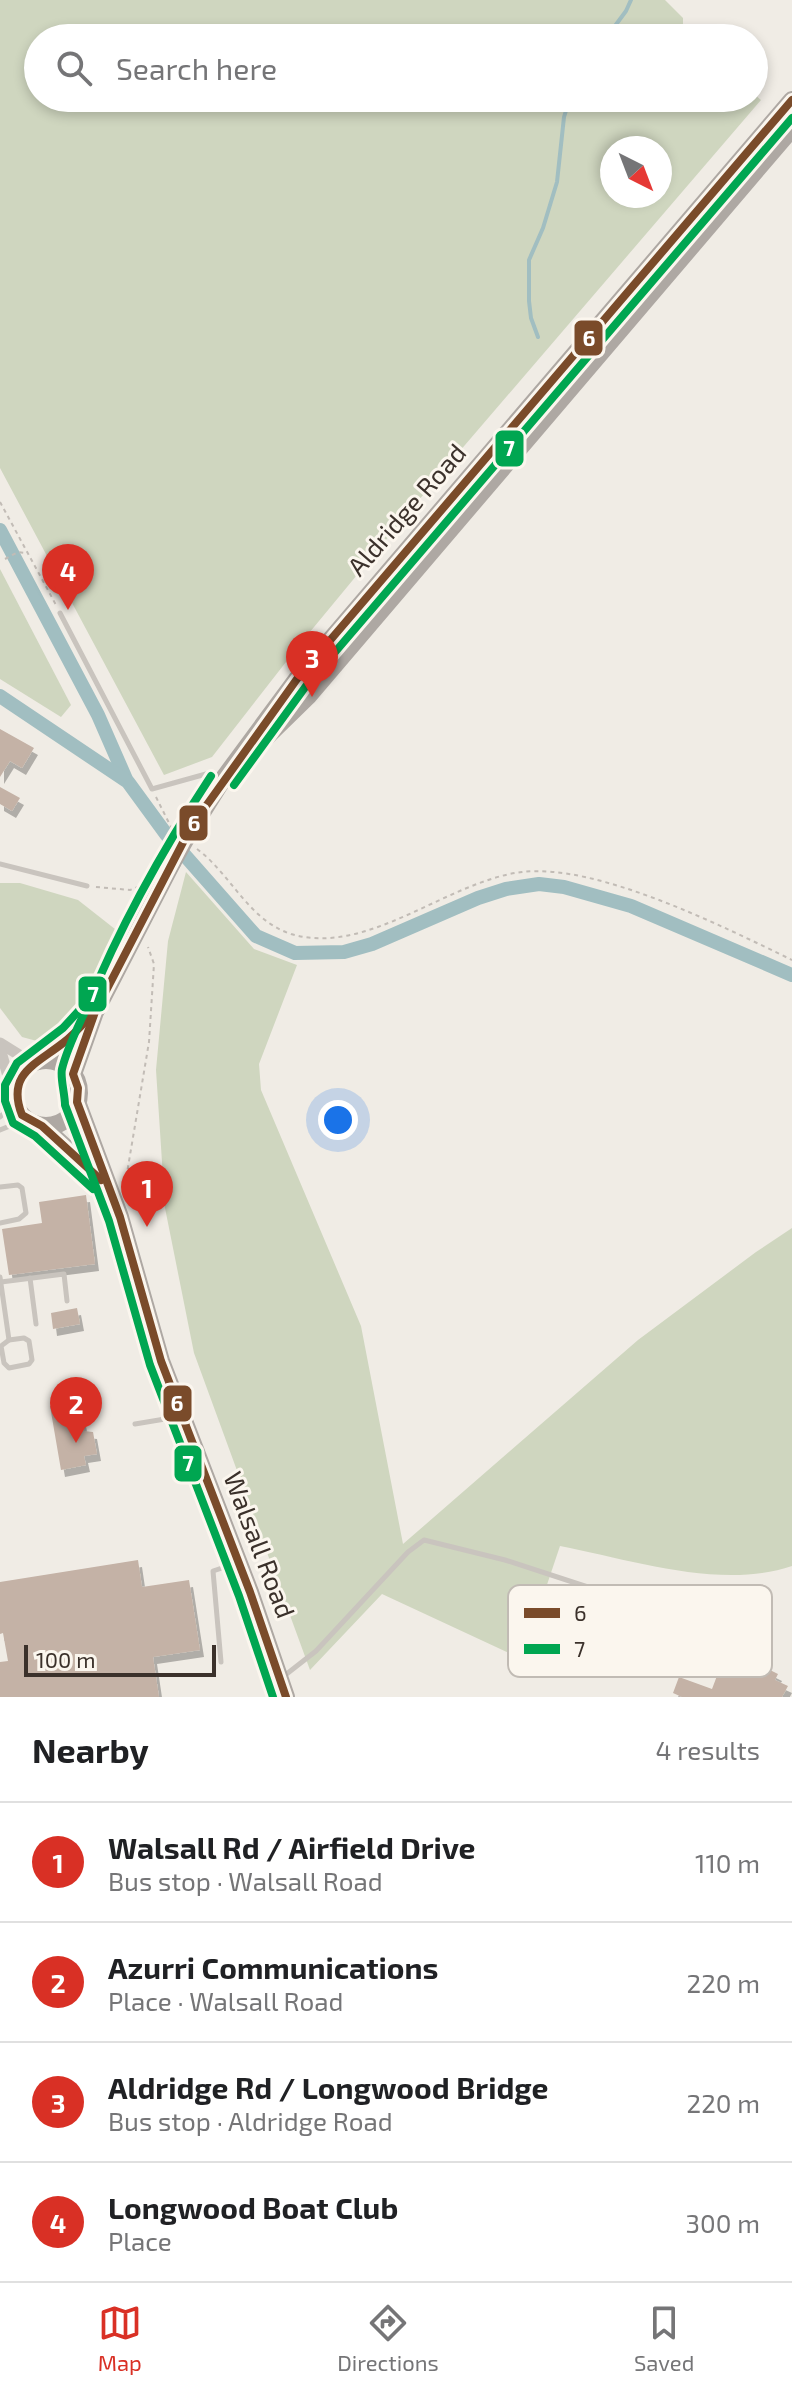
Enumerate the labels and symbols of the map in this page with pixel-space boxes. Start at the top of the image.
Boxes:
north arrow [600,136,672,208]
line badge: 6 [573,319,604,357]
text: 6 [583,324,596,350]
line badge: 7 [494,429,525,468]
text: 7 [503,434,515,460]
street label: Aldridge Road [340,437,472,581]
pin: 4 [42,544,94,610]
pin: 3 [286,631,338,697]
line badge: 6 [178,804,209,842]
text: 6 [188,809,201,835]
line badge: 7 [77,975,108,1013]
text: 7 [87,980,99,1006]
your location [318,1100,358,1140]
pin: 1 [121,1161,173,1227]
pin: 2 [50,1377,102,1443]
line badge: 6 [162,1384,193,1423]
text: 6 [171,1389,184,1415]
line badge: 7 [173,1444,203,1483]
text: 7 [182,1449,194,1475]
street label: Walsall Road [218,1467,303,1622]
legend [508,1585,772,1677]
text: 6 [574,1599,587,1625]
text: 7 [574,1635,585,1661]
scale bar [24,1641,216,1677]

